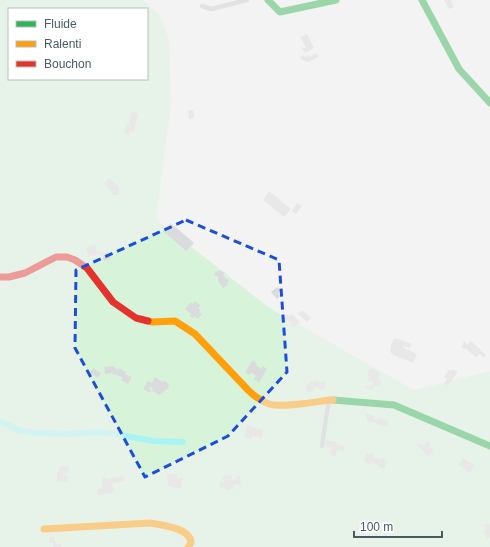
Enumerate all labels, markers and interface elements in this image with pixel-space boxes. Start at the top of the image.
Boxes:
legend [8,8,148,80]
text: Fluide [44,17,77,31]
text: Ralenti [44,37,81,51]
text: Bouchon [44,57,91,71]
scale bar [354,513,442,539]
text: 100 m [360,520,393,534]

